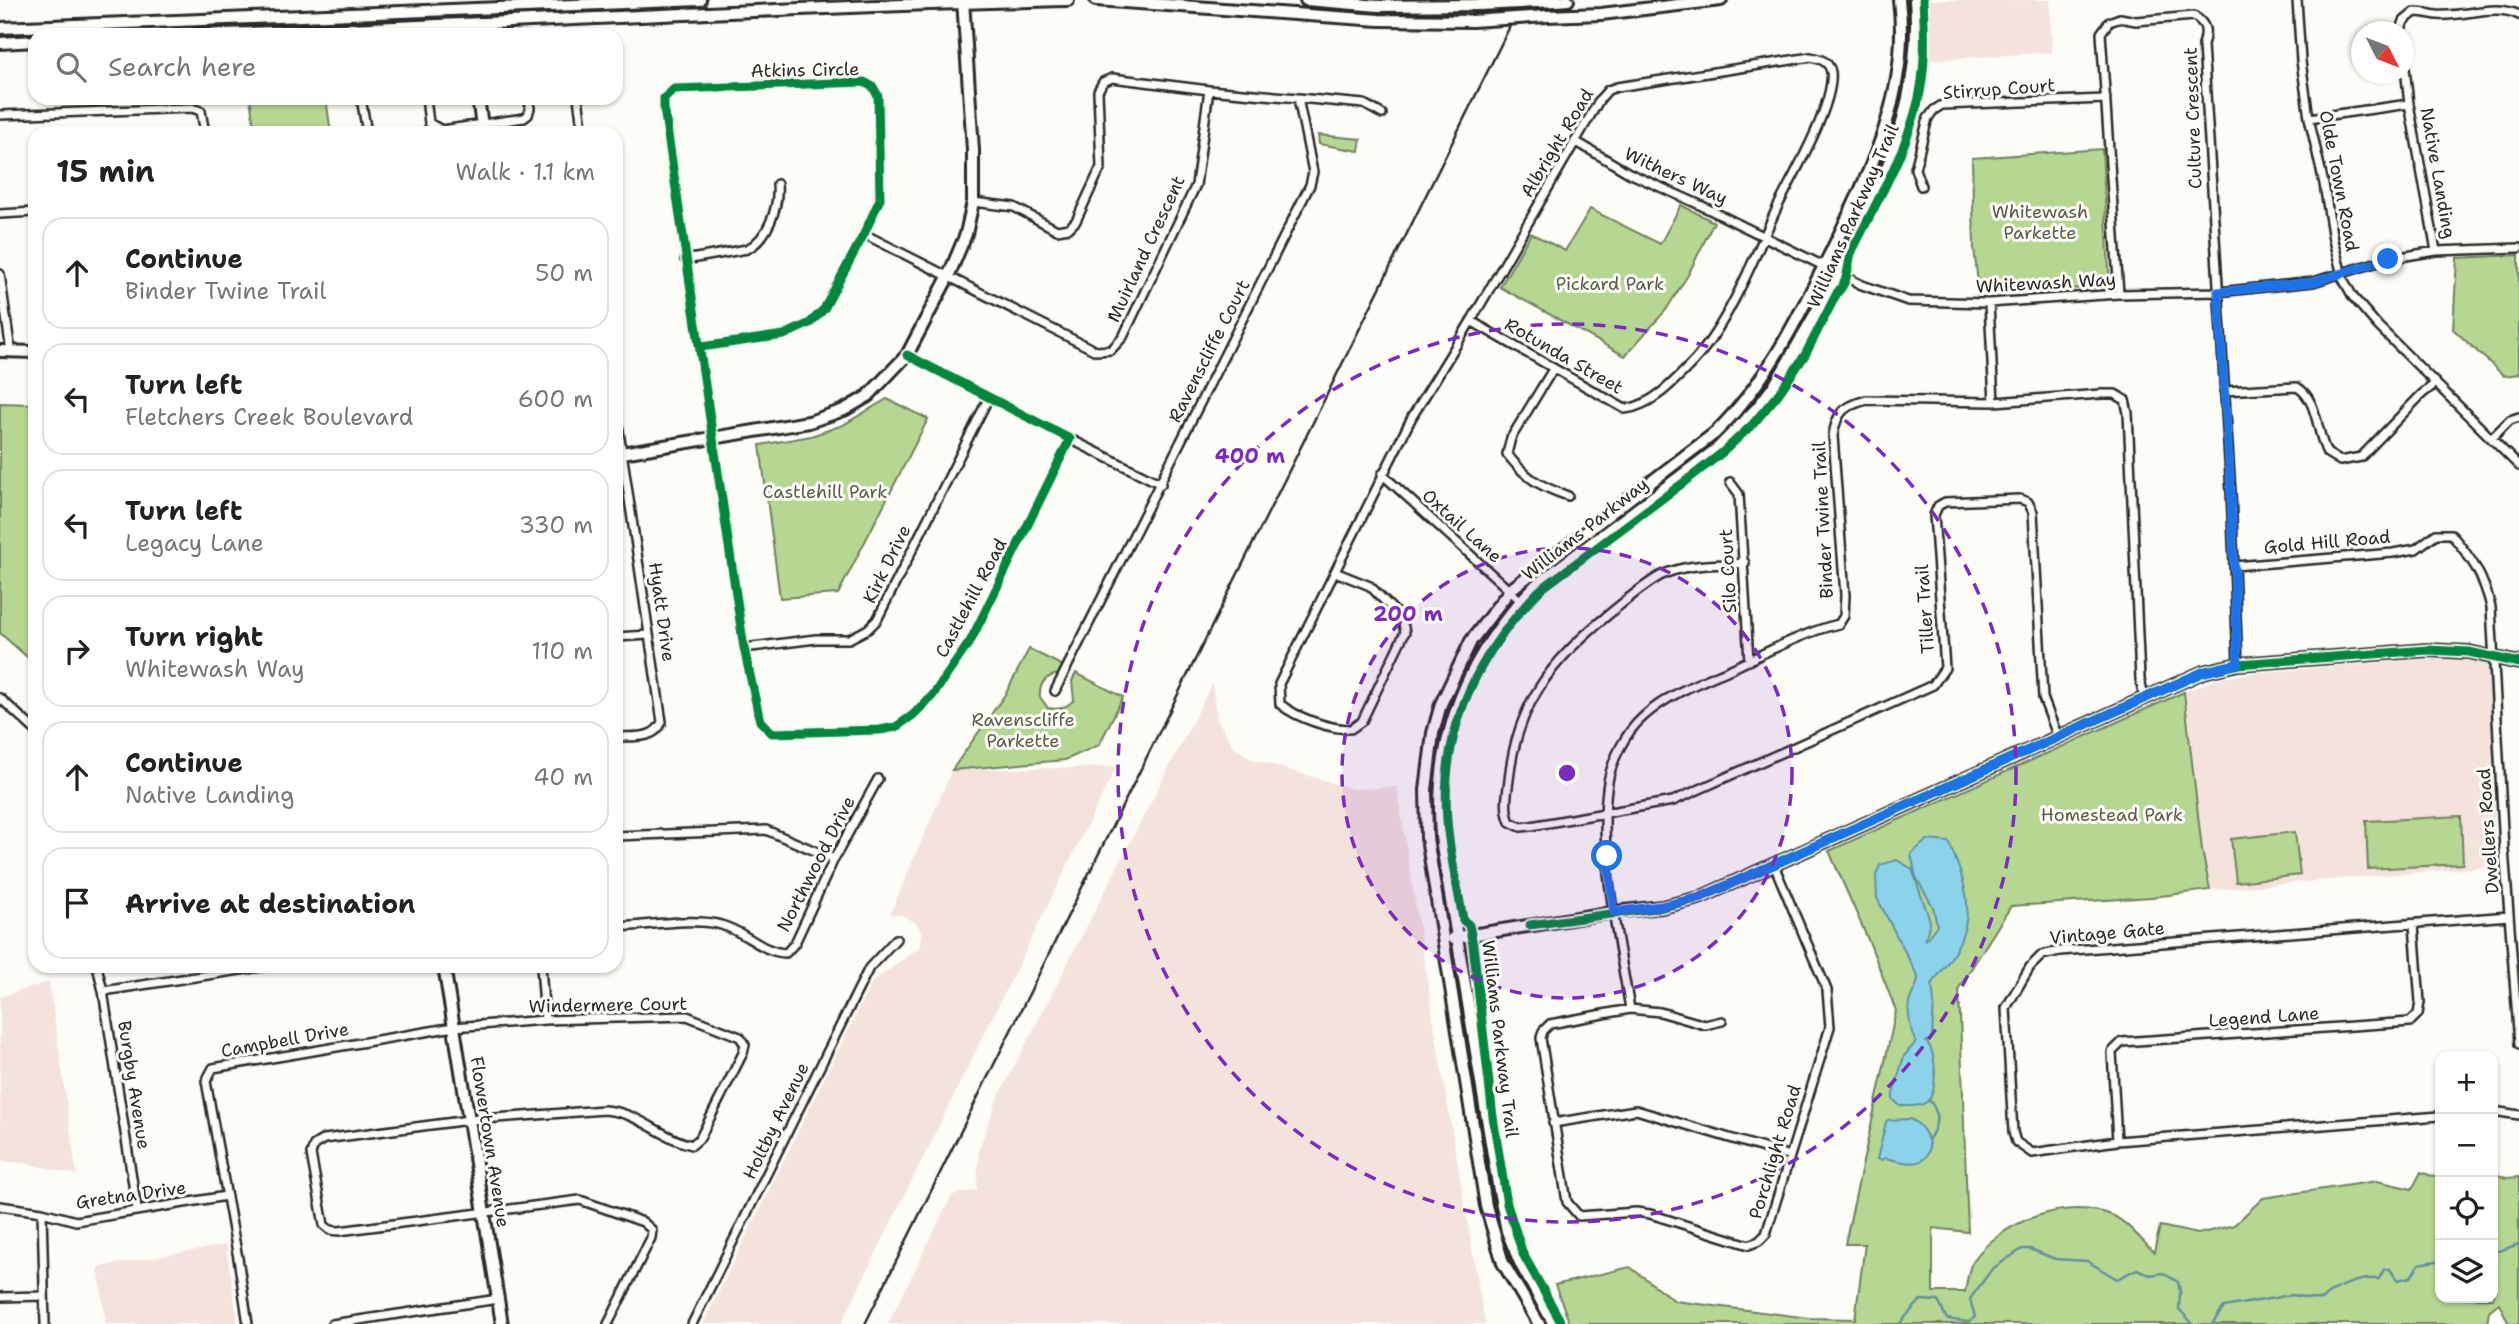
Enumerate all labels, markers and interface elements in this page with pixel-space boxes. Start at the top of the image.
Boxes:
north arrow [2351,21,2414,84]
search box [28,28,623,105]
street label: Culture Crescent [2179,47,2207,189]
icon: search [52,48,90,86]
text: Search here [108,49,257,84]
street label: Atkins Circle [750,57,860,83]
street label: Stirrup Court [1942,73,2056,105]
street label: Albright Road [1515,84,1599,202]
street label: Native Landing [2415,106,2461,240]
street label: Olde Town Road [2314,108,2364,254]
street label: Williams Parkway Trail [1802,120,1905,312]
street label: Withers Way [1621,142,1731,210]
text: 15 min [56,151,155,192]
text: Walk · 1.1 km [456,157,595,187]
street label: Muirland Crescent [1101,172,1191,326]
park label: Whitewash Parkette [1992,200,2088,245]
text: Continue [125,241,243,276]
route end [2372,243,2403,274]
icon: ahead [58,254,96,292]
text: 50 m [535,258,593,288]
street label: Whitewash Way [1975,267,2117,299]
park label: Pickard Park [1556,272,1664,296]
text: Binder Twine Trail [125,276,326,306]
street label: Ravenscliffe Court [1163,276,1255,426]
street label: Rotunda Street [1500,312,1628,400]
text: Turn left [125,367,242,402]
icon: left [58,380,96,418]
text: 600 m [518,384,593,414]
text: Fletchers Creek Boulevard [125,402,413,432]
street label: Binder Twine Trail [1807,440,1839,599]
text: 400 m [1215,442,1285,470]
street label: Williams Parkway [1517,472,1653,586]
park label: Castlehill Park [762,480,888,504]
street label: Oxtail Lane [1417,484,1507,568]
text: Turn left [125,493,242,528]
icon: left [58,506,96,544]
text: 330 m [519,510,593,540]
street label: Kirk Drive [858,521,916,607]
street label: Gold Hill Road [2263,525,2391,559]
text: Legacy Lane [125,528,264,558]
street label: Silo Court [1714,528,1742,614]
street label: Castlehill Road [930,534,1012,662]
street label: Hyatt Drive [643,561,681,663]
street label: Tiller Trail [1910,563,1940,654]
text: 200 m [1373,600,1443,628]
text: Turn right [125,619,263,654]
icon: right [58,632,96,670]
text: 110 m [531,636,593,666]
text: Whitewash Way [125,654,304,684]
park label: Ravenscliffe Parkette [971,708,1075,753]
text: Continue [125,745,243,780]
icon: ahead [58,758,96,796]
centre of rings [1555,761,1579,785]
text: 40 m [533,762,593,792]
street label: Dwellers Road [2472,767,2504,895]
text: Native Landing [125,780,294,810]
street label: Northwood Drive [771,792,861,936]
park label: Homestead Park [2041,803,2183,827]
route start [1591,840,1622,871]
icon: arrive [58,884,96,922]
text: Arrive at destination [125,886,415,921]
street label: Vintage Gate [2048,916,2166,950]
street label: Williams Parkway Trail [1476,939,1524,1140]
street label: Windermere Court [528,992,688,1018]
street label: Legend Lane [2208,1001,2320,1033]
street label: Campbell Drive [219,1017,351,1063]
street label: Burgby Avenue [112,1019,156,1151]
map controls [2435,1051,2498,1303]
button: + [2435,1051,2498,1114]
street label: Flowertown Avenue [465,1055,515,1229]
street label: Holtby Avenue [737,1059,815,1183]
street label: Porchlight Road [1743,1082,1807,1222]
button: − [2435,1114,2498,1177]
street label: Gretna Drive [74,1175,188,1215]
button: locate [2435,1177,2498,1240]
button: layers [2435,1240,2498,1303]

